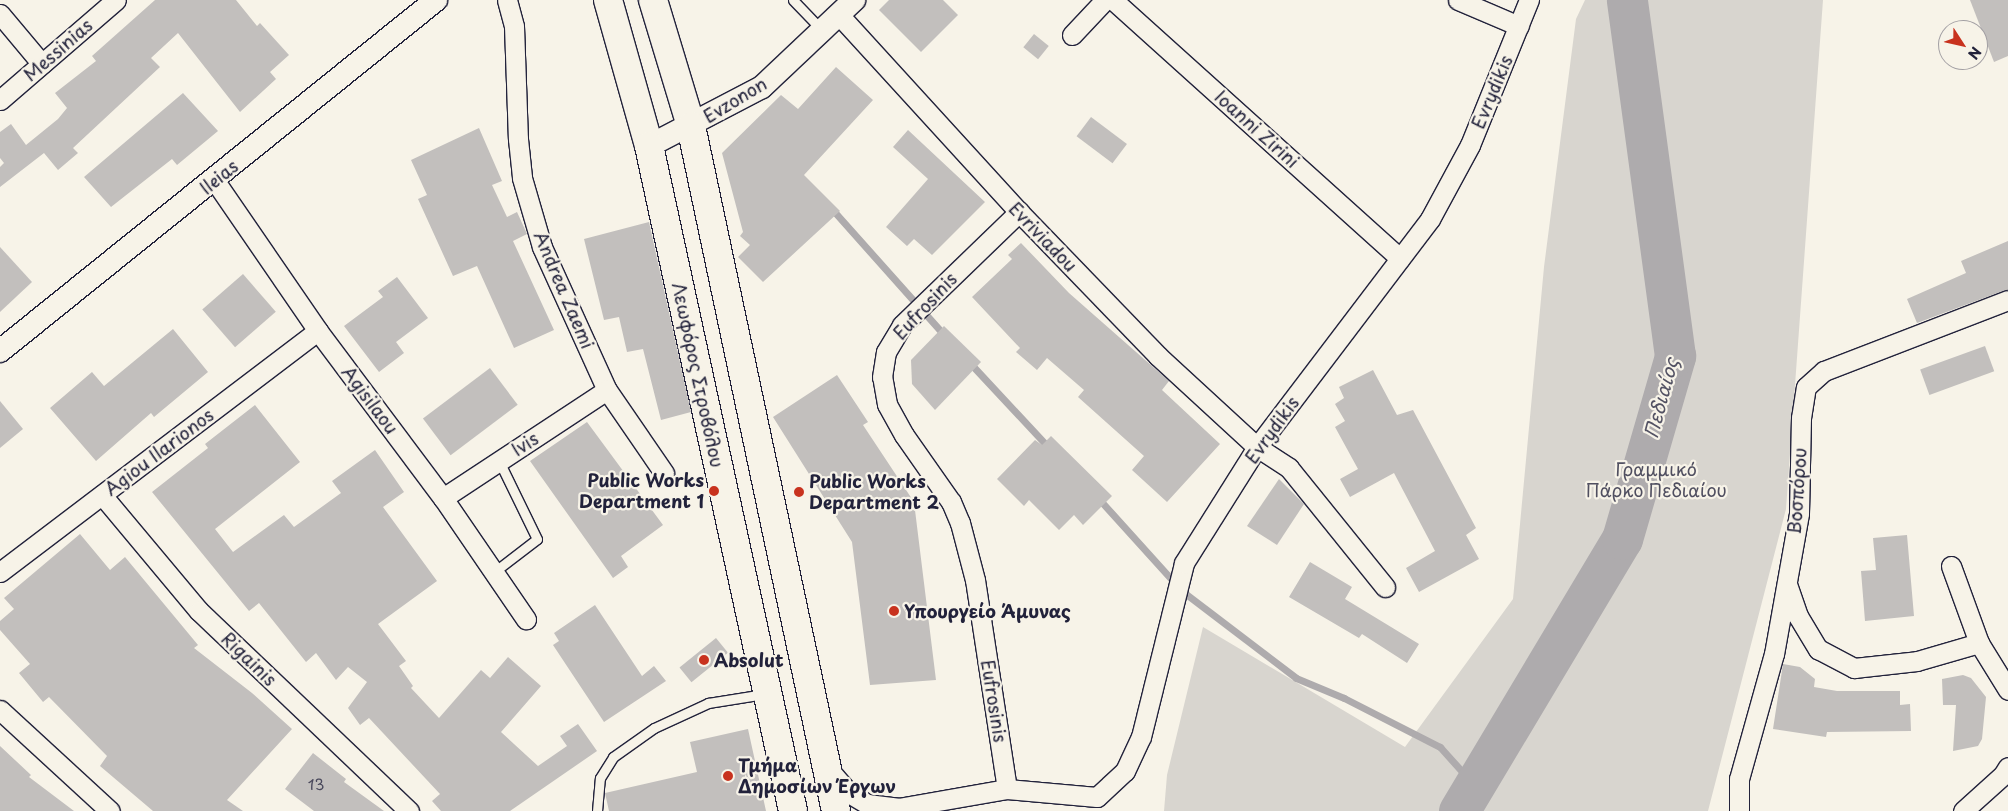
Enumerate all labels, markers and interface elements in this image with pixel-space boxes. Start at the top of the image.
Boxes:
street label: Messinias [19,14,97,86]
north arrow [1938,20,1988,70]
text: N [1963,43,1987,64]
street label: Evrydikis [1467,52,1517,132]
street label: Evzonon [699,73,771,127]
street label: Ioanni Zirini [1211,86,1303,172]
street label: Ileias [196,155,242,199]
street label: Evriviadou [1005,198,1081,276]
street label: Andrea Zaemi [530,228,598,352]
street label: Eufrosinis [889,268,961,344]
street label: Λεωφόρος Στροβόλου [668,280,728,470]
water label: Πεδιαίος [1639,355,1683,441]
street label: Agisilaou [337,362,403,438]
street label: Evrydikis [1240,392,1304,468]
street label: Agiou Ilarionos [100,404,218,500]
street label: Ivis [508,427,542,461]
street label: Βοσπόρου [1783,447,1811,535]
park label: Γραμμικό Πάρκο Πεδιαίου [1585,459,1727,502]
place label: Public Works Department 1 [578,470,704,512]
place label: Public Works Department 2 [809,471,939,514]
marker: Public Works Department 1 [708,485,720,497]
marker: Public Works Department 2 [793,486,805,498]
place label: Υπουργείο Άμυνας [904,600,1072,622]
marker: Υπουργείο Άμυνας [888,605,900,617]
street label: Rigainis [217,628,281,690]
place label: Absolut [714,649,784,671]
marker: Absolut [698,654,710,666]
street label: Eufrosinis [977,658,1011,744]
place label: Τμήμα Δημοσίων Έργων [738,755,896,798]
marker: Τμήμα Δημοσίων Έργων [722,770,734,782]
house number: 13 [308,775,324,793]

